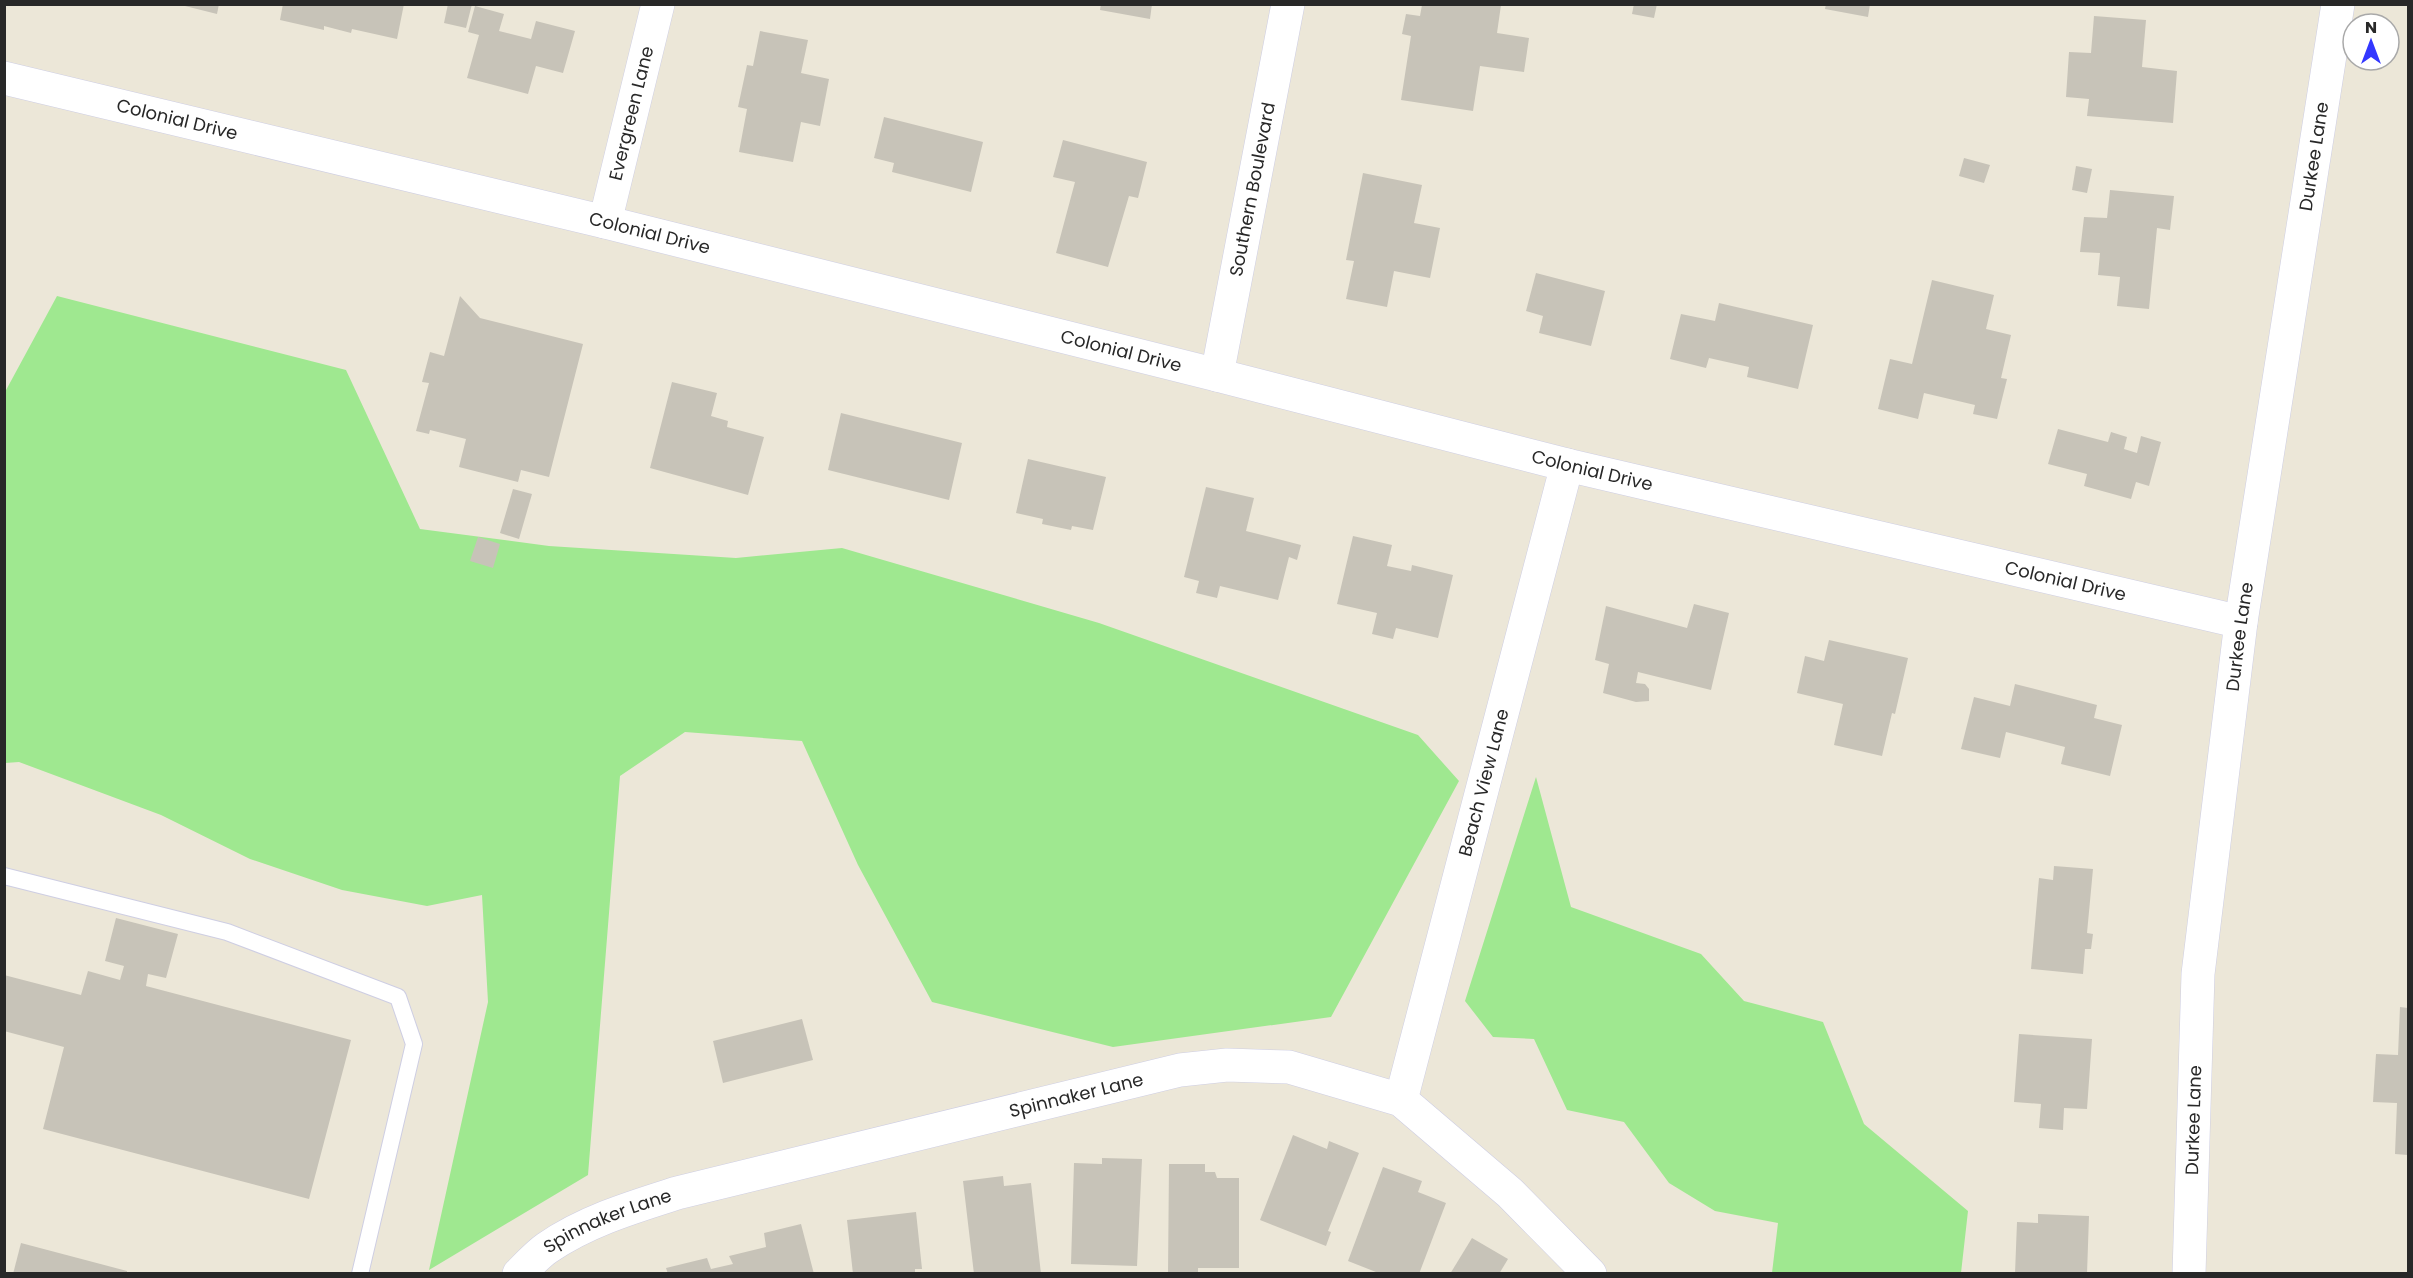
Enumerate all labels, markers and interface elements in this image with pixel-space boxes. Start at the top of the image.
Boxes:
north arrow [2341,12,2401,72]
text: N [2365,16,2377,39]
street label: Evergreen Lane [603,43,659,183]
street label: Colonial Drive [114,92,240,146]
street label: Southern Boulevard [1223,100,1281,278]
street label: Durkee Lane [2293,100,2334,213]
street label: Colonial Drive [587,206,713,260]
street label: Colonial Drive [1058,323,1184,378]
street label: Colonial Drive [1529,443,1655,497]
street label: Colonial Drive [2002,554,2129,607]
street label: Durkee Lane [2220,580,2259,693]
street label: Beach View Lane [1452,706,1515,859]
street label: Durkee Lane [2179,1065,2207,1175]
street label: Spinnaker Lane [1007,1066,1146,1123]
street label: Spinnaker Lane [538,1183,675,1259]

